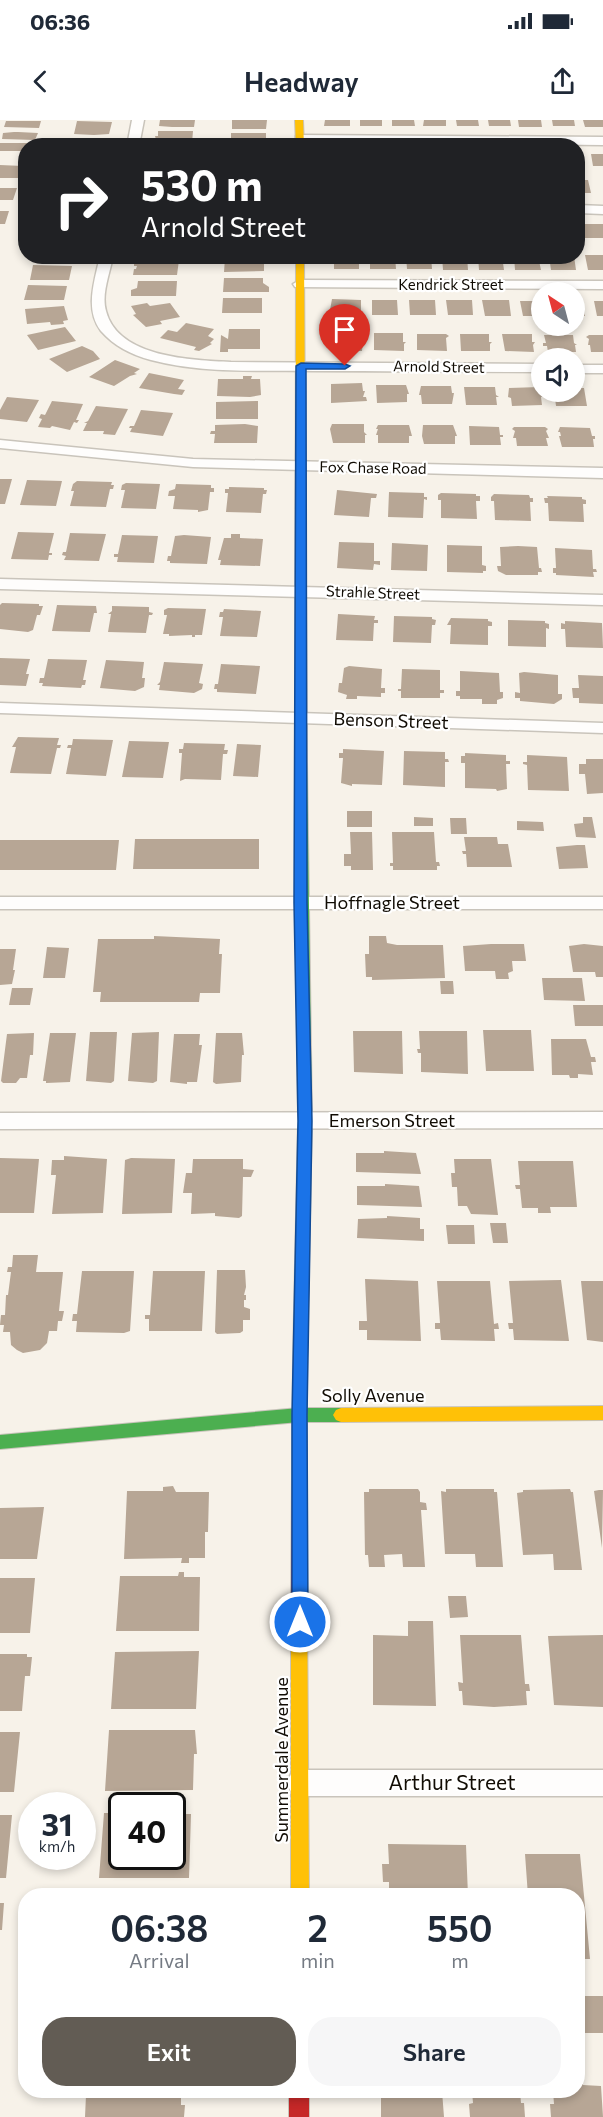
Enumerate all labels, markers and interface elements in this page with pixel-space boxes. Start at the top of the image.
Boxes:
text: 06:36 [30,8,90,35]
icon: back [24,65,57,98]
text: Headway [244,65,359,98]
icon: share [546,65,579,98]
text: 530 m [141,158,263,210]
icon: right [42,162,120,240]
text: Arnold Street [141,210,306,243]
street label: Kendrick Street [398,275,504,293]
north arrow [531,282,585,336]
map controls [531,282,585,402]
pin [319,304,370,366]
icon: arrive [328,313,361,346]
button: sound [531,348,585,402]
street label: Arnold Street [393,356,485,376]
street label: Fox Chase Road [319,457,427,477]
street label: Strahle Street [326,581,420,603]
street label: Benson Street [333,707,449,733]
street label: Hoffnagle Street [324,891,460,913]
street label: Emerson Street [329,1109,455,1131]
street label: Solly Avenue [321,1384,425,1406]
position arrow [268,1590,332,1654]
street label: Summerdale Avenue [270,1677,292,1843]
street label: Arthur Street [388,1769,516,1794]
speed limit sign: 40 [108,1792,186,1870]
text: 31 [41,1805,73,1842]
text: km/h [39,1837,75,1855]
text: 06:38 [110,1905,208,1949]
text: 2 [308,1905,328,1949]
text: 550 [427,1905,493,1949]
text: Arrival [129,1948,190,1972]
text: min [301,1948,335,1972]
text: m [451,1948,469,1972]
button: Exit [42,2017,296,2086]
button: Share [308,2017,561,2086]

